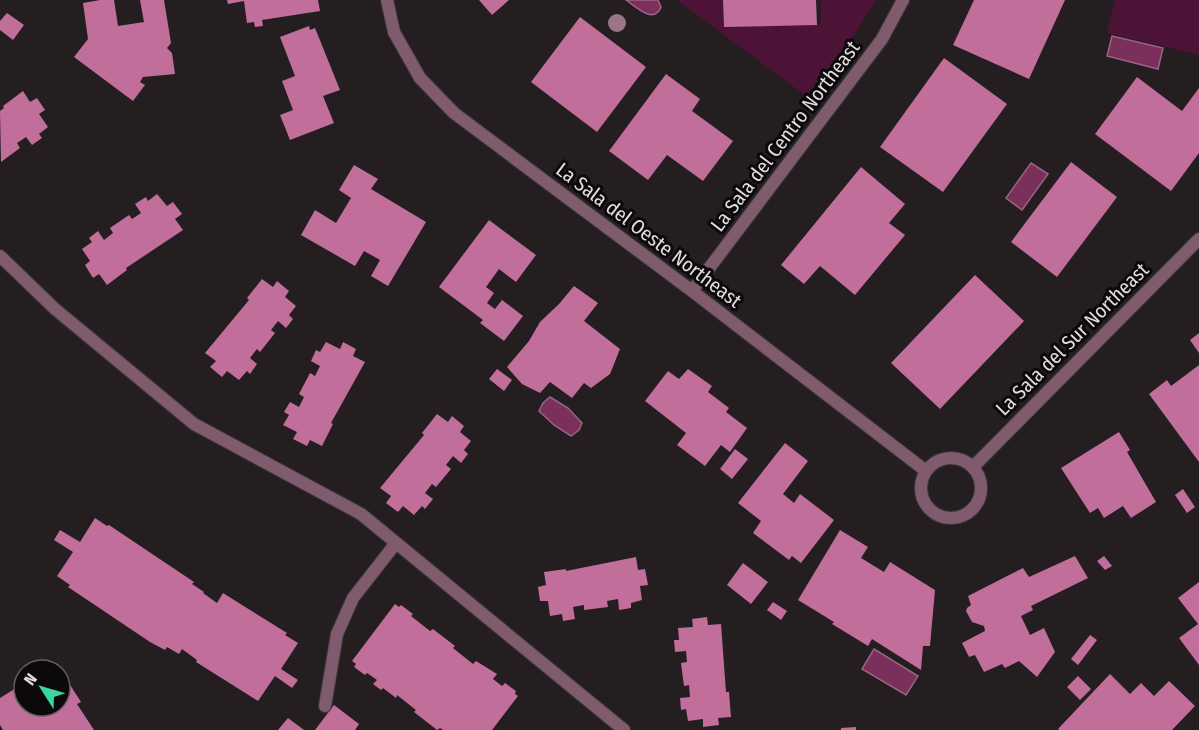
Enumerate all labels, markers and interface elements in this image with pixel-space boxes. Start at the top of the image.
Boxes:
street label: La Sala del Centro Northeast [705,36,865,236]
street label: La Sala del Oeste Northeast [552,157,747,313]
street label: La Sala del Sur Northeast [991,257,1154,420]
north arrow [12,658,72,718]
text: N [20,670,41,689]

